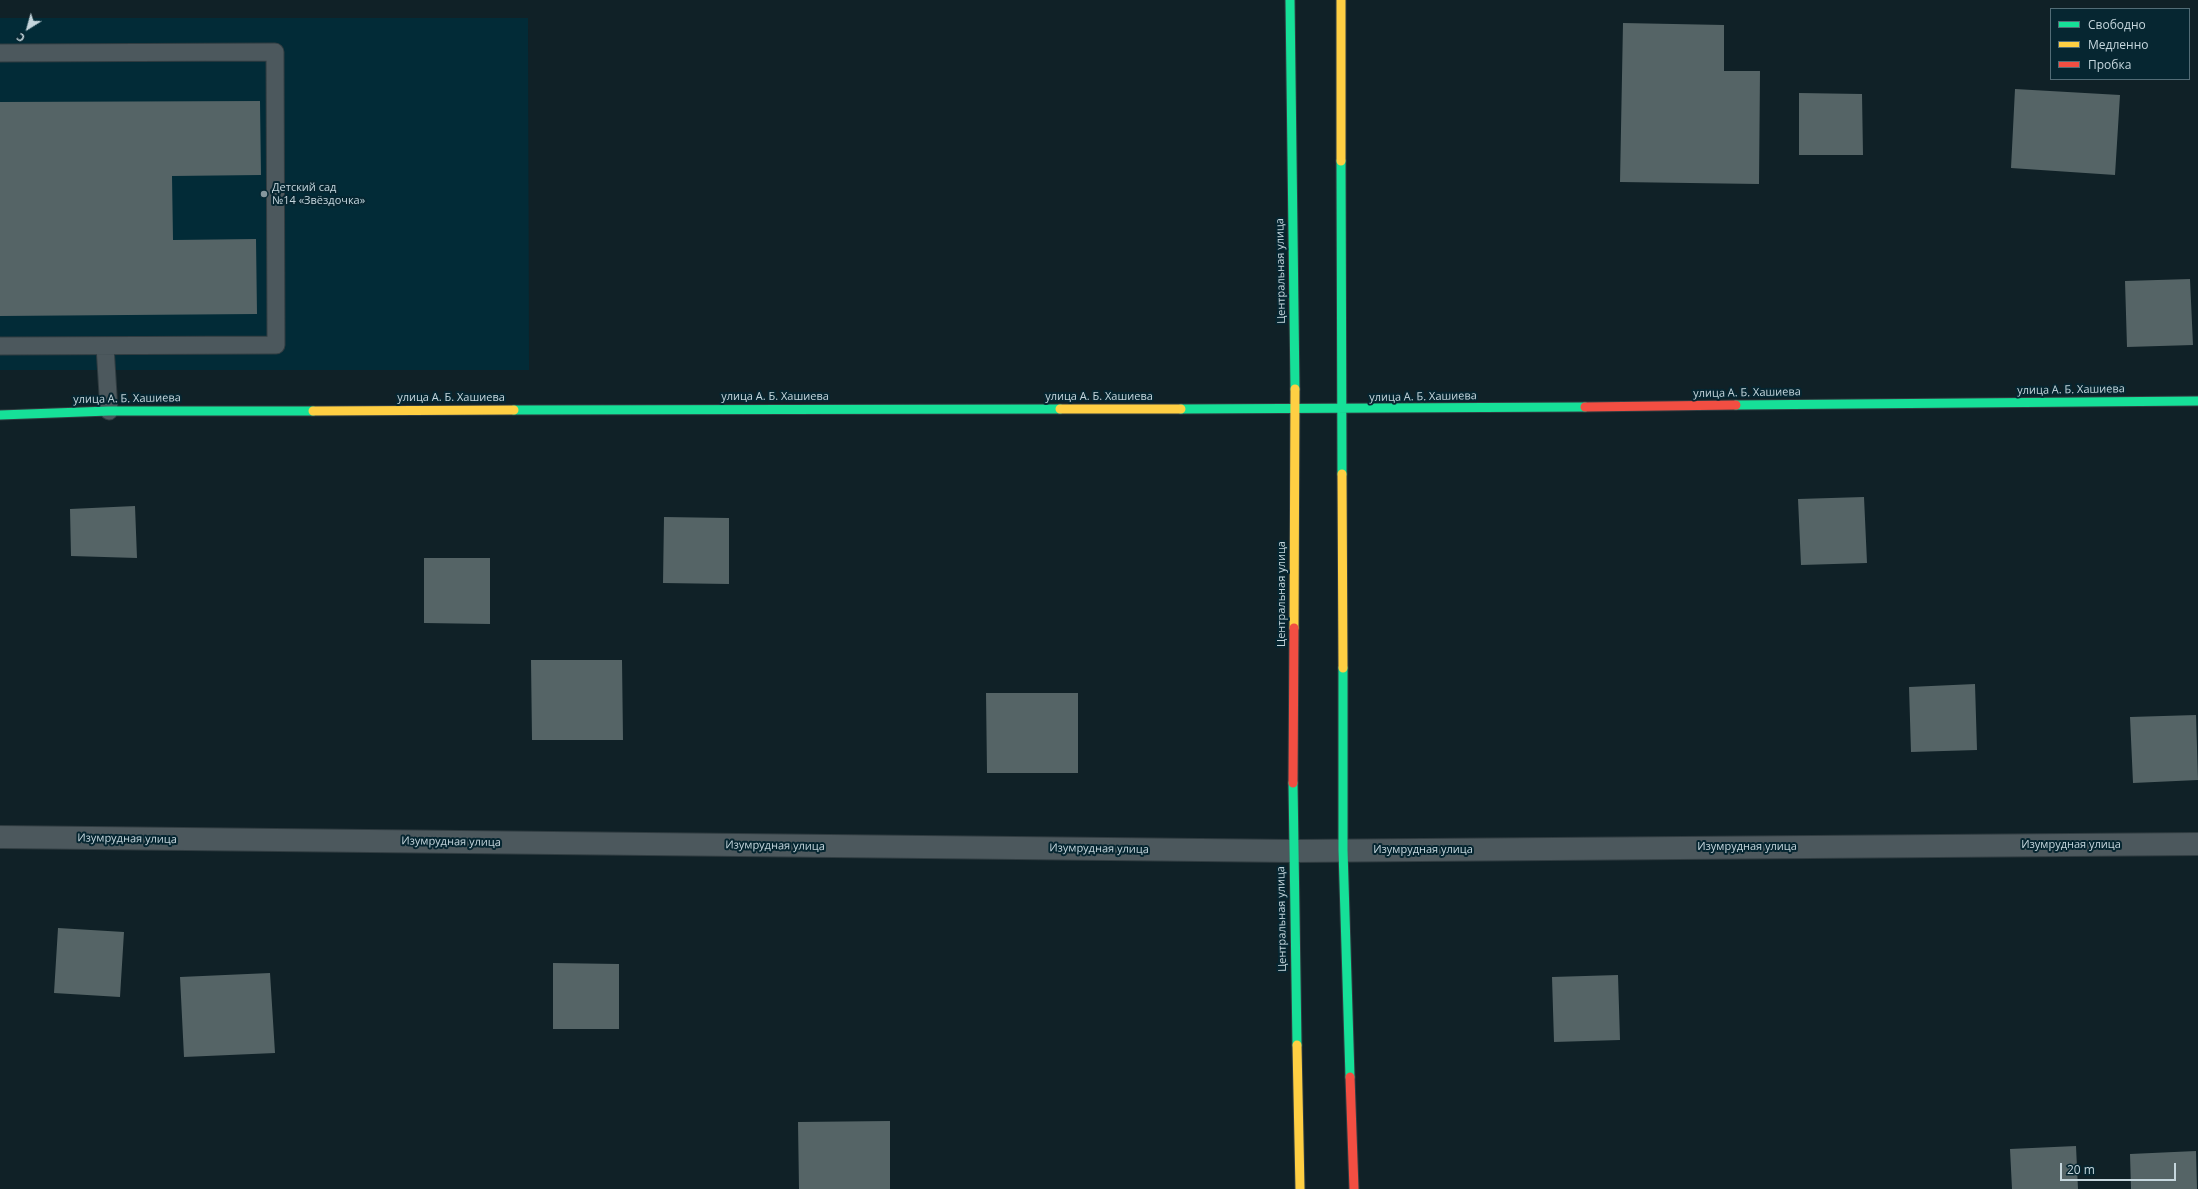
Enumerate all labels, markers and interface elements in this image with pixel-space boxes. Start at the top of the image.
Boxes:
north arrow [8,8,48,48]
legend [2050,8,2190,80]
text: Свободно [2088,16,2146,33]
text: С [13,30,28,46]
text: Медленно [2088,36,2148,53]
text: Пробка [2088,56,2131,73]
place label: Детский сад №14 «Звёздочка» [272,181,365,207]
marker: Детский сад №14 «Звёздочка» [259,189,269,199]
street label: Центральная улица [1273,218,1289,324]
street label: улица А. Б. Хашиева [2017,382,2125,398]
street label: улица А. Б. Хашиева [1693,385,1801,401]
street label: улица А. Б. Хашиева [1369,389,1477,405]
street label: улица А. Б. Хашиева [721,390,829,404]
street label: улица А. Б. Хашиева [1045,390,1153,404]
street label: улица А. Б. Хашиева [73,391,181,407]
street label: улица А. Б. Хашиева [397,391,505,405]
street label: Центральная улица [1275,541,1289,647]
street label: Изумрудная улица [77,832,177,846]
street label: Изумрудная улица [401,835,501,849]
street label: Изумрудная улица [2021,838,2121,852]
street label: Изумрудная улица [725,839,825,853]
street label: Изумрудная улица [1697,840,1797,854]
street label: Изумрудная улица [1049,842,1149,856]
street label: Изумрудная улица [1373,843,1473,857]
street label: Центральная улица [1274,866,1290,972]
scale bar [2062,1155,2178,1181]
text: 20 m [2067,1161,2095,1178]

